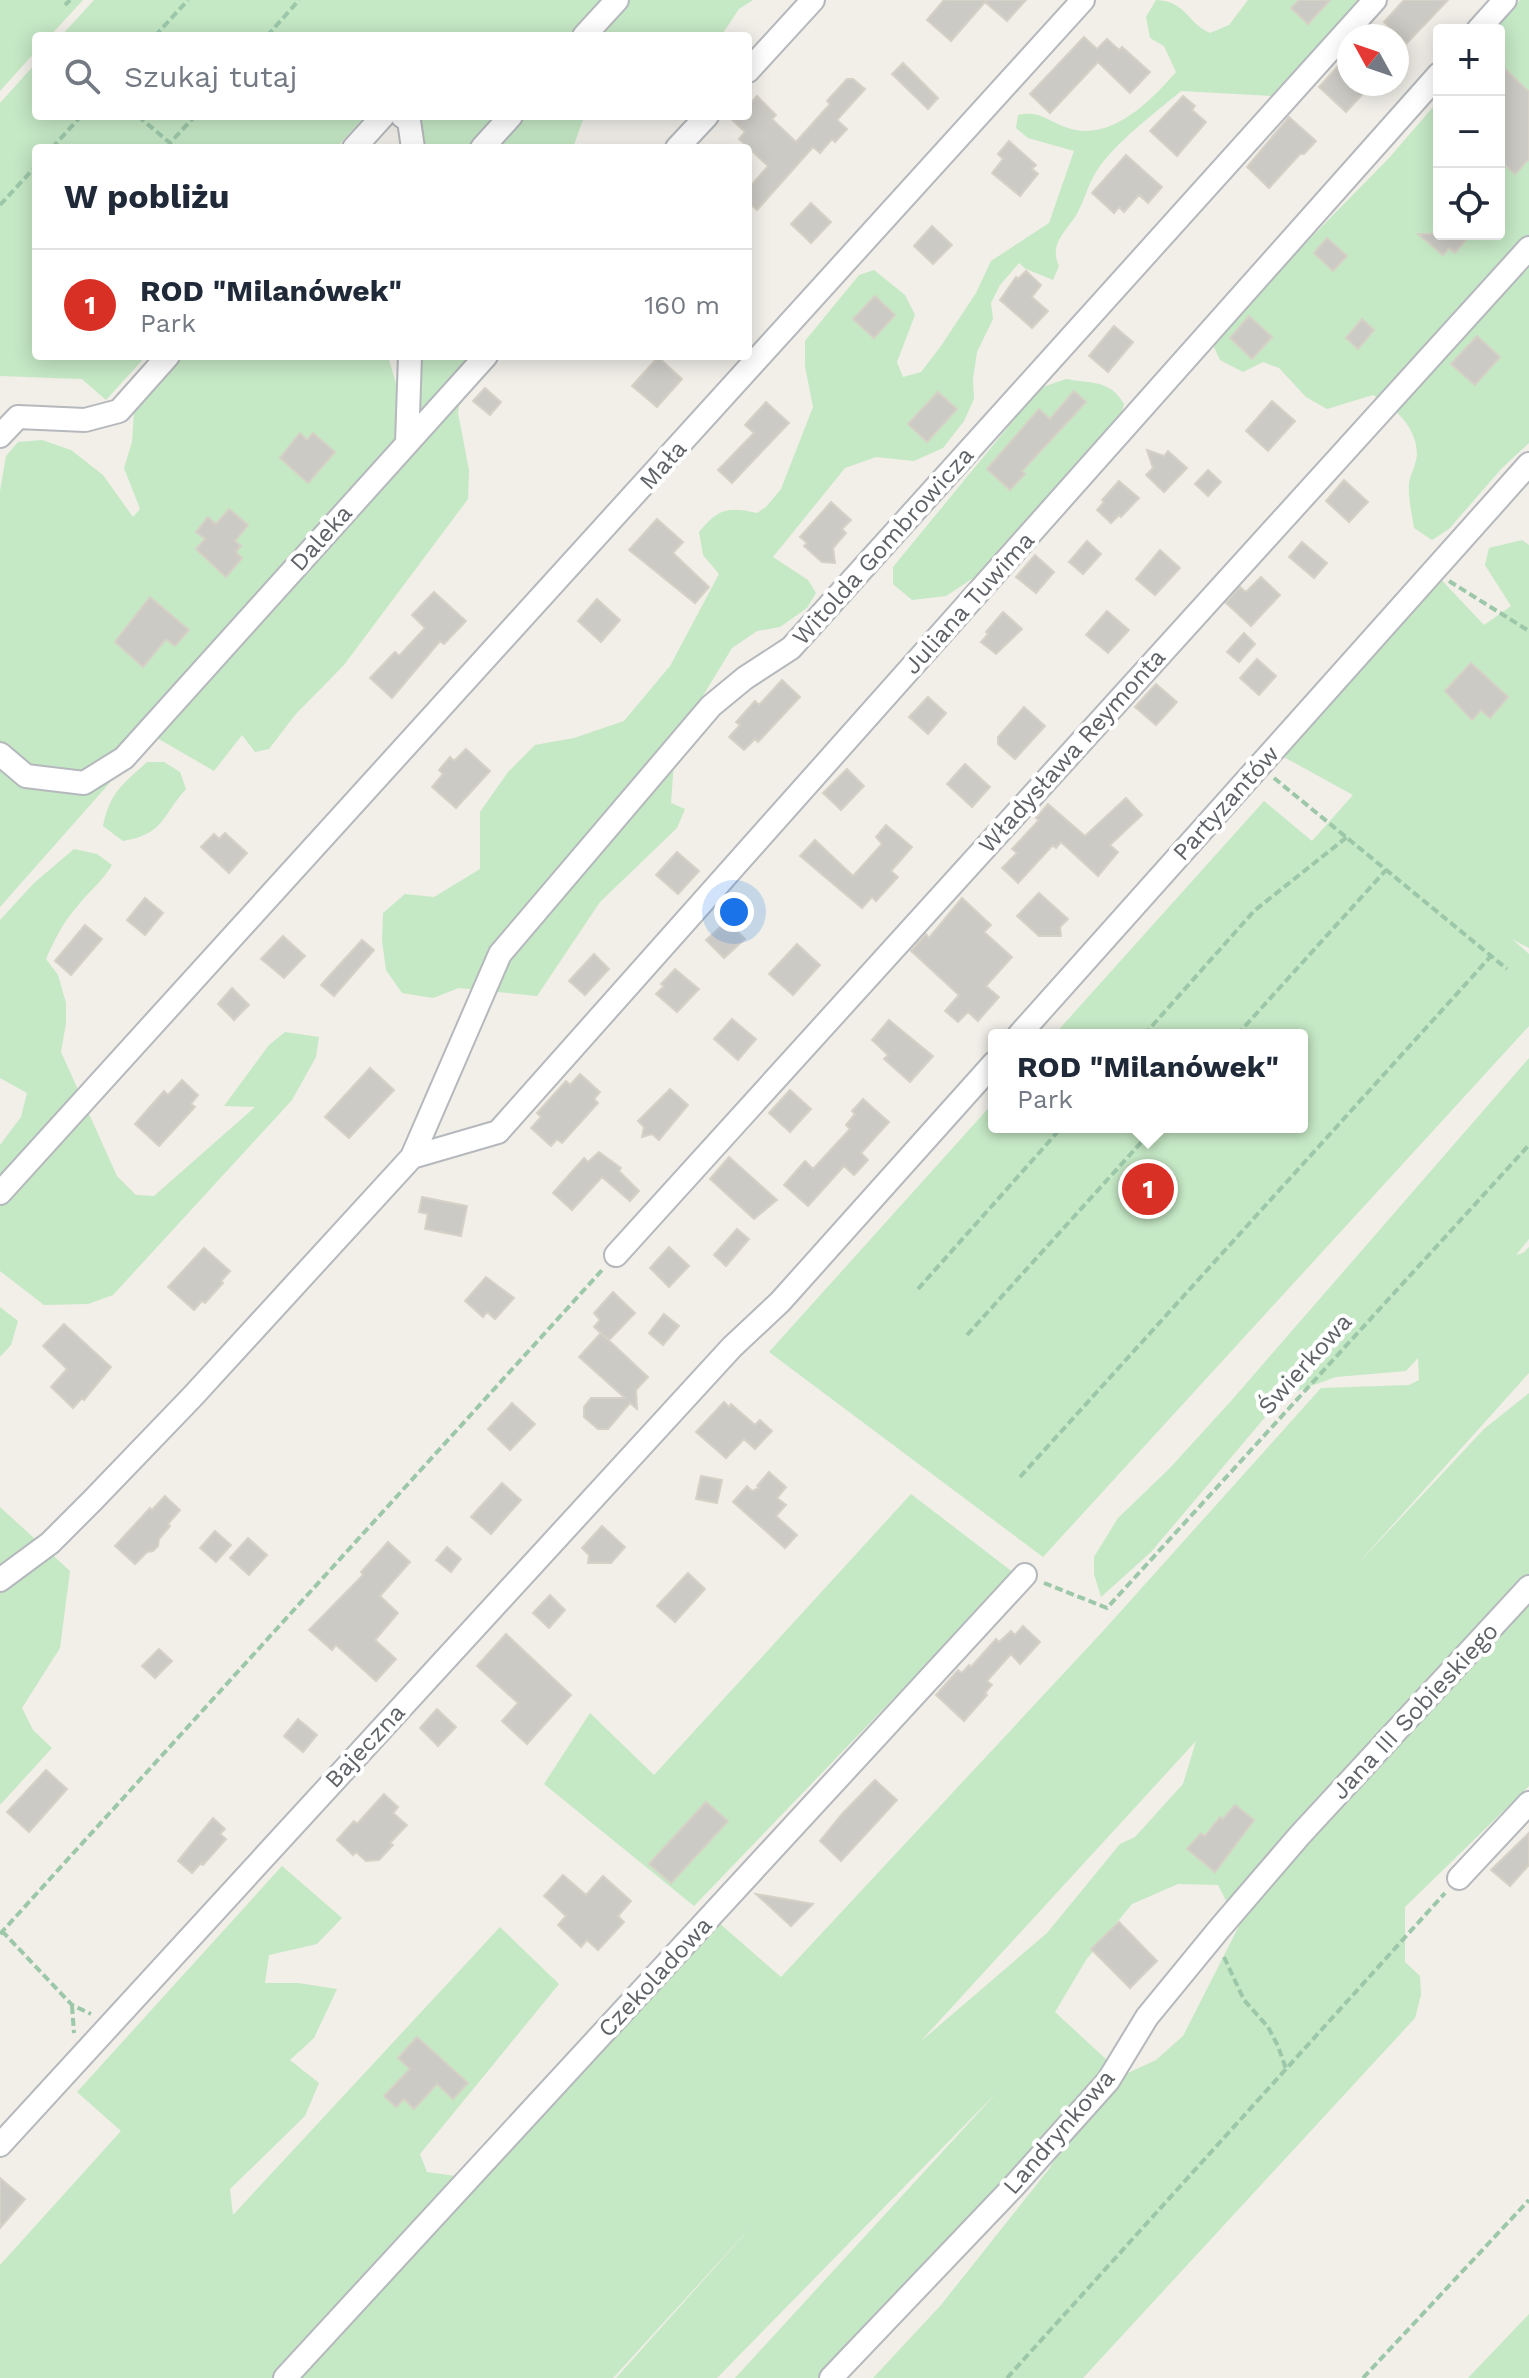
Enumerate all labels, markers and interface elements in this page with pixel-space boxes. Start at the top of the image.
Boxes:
north arrow [1337,24,1409,96]
map controls [1433,24,1505,240]
button: + [1433,24,1505,96]
search box [32,32,752,120]
icon: search [60,54,104,98]
text: Szukaj tutaj [124,59,298,94]
button: − [1433,96,1505,168]
button: locate [1433,168,1505,240]
text: W pobliżu [64,176,230,216]
text: ROD "Milanówek" [140,273,402,308]
text: 1 [84,290,96,320]
text: 160 m [644,290,720,320]
text: Park [140,308,196,338]
street label: Mała [634,435,692,495]
street label: Witolda Gombrowicza [787,441,979,651]
street label: Daleka [284,499,358,577]
street label: Juliana Tuwima [898,526,1040,680]
street label: Władysława Reymonta [973,643,1171,859]
street label: Partyzantów [1167,740,1285,866]
your location [714,892,754,932]
popup [988,1029,1308,1133]
text: ROD "Milanówek" [1017,1049,1279,1084]
text: Park [1017,1084,1073,1114]
pin: 1 [1122,1159,1174,1219]
street label: Świerkowa [1252,1308,1358,1420]
street label: Jana III Sobieskiego [1326,1617,1504,1805]
street label: Bajeczna [319,1698,411,1794]
street label: Czekoladowa [592,1911,718,2043]
street label: Landrynkowa [997,2064,1121,2200]

